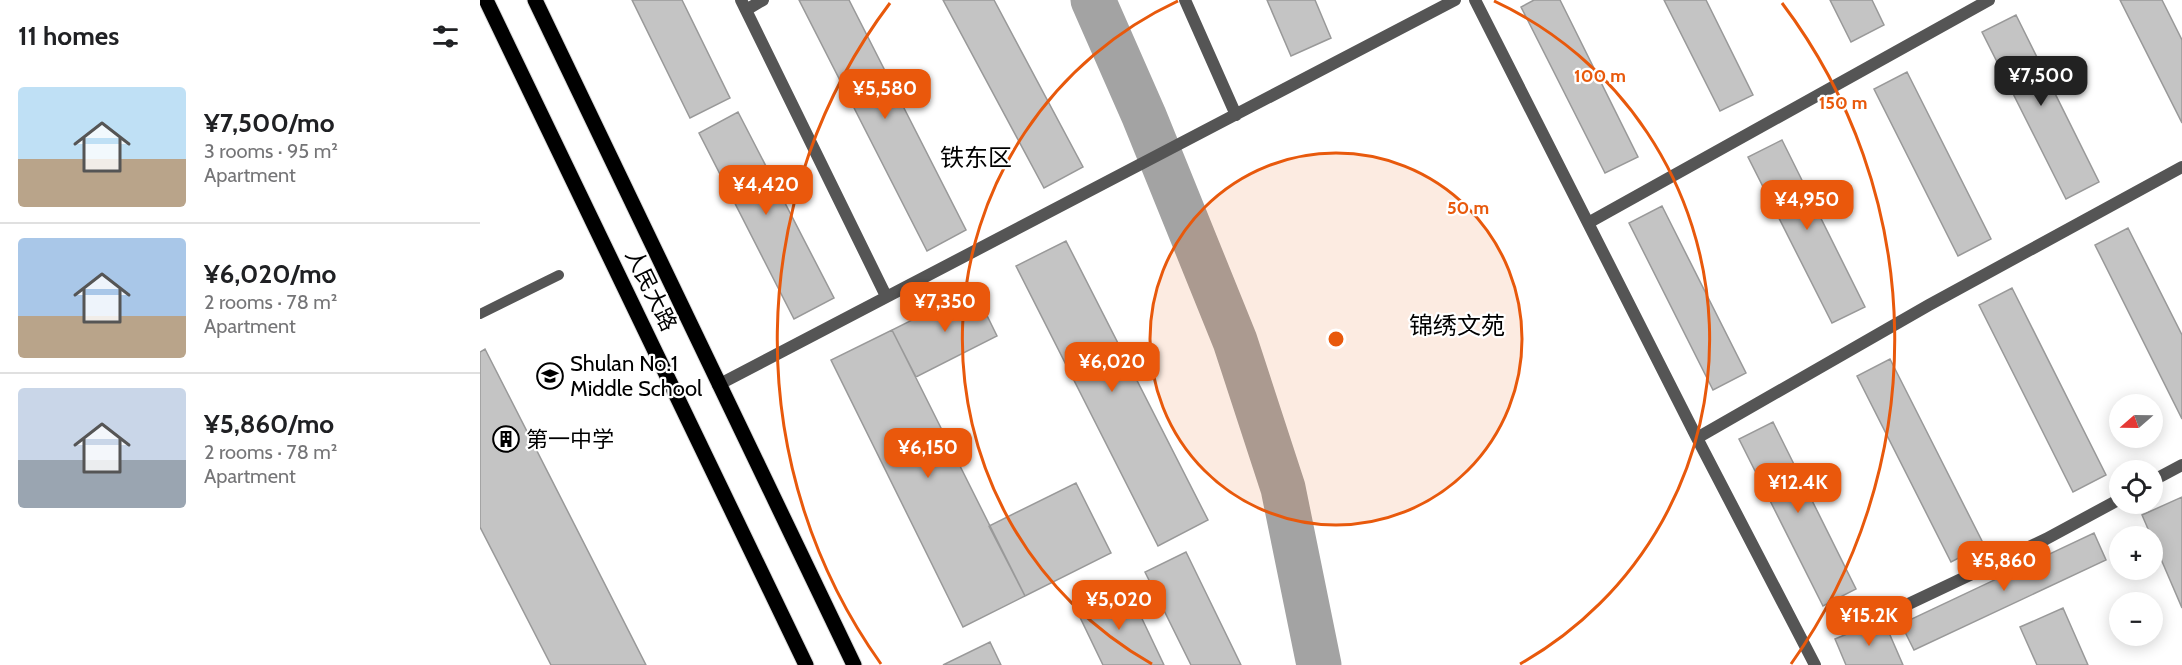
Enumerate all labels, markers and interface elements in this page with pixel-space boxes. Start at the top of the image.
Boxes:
text: 11 homes [18,20,119,52]
icon: filters [429,20,462,53]
pin: ¥7,500 [1992,56,2090,107]
text: ¥7,500 [2008,63,2074,87]
text: 100 m [1574,65,1626,87]
pin: ¥5,580 [836,69,934,120]
text: ¥5,580 [853,76,917,100]
text: 150 m [1819,92,1867,114]
text: ¥7,500/mo [204,107,335,139]
icon: home [66,111,138,183]
text: 3 rooms · 95 m² [204,139,338,163]
district label: 铁东区 [940,143,1012,172]
text: Apartment [204,163,296,187]
pin: ¥4,420 [717,165,815,216]
text: ¥4,420 [733,172,799,196]
pin: ¥4,950 [1758,180,1856,231]
text: ¥4,950 [1775,187,1839,211]
text: 50 m [1447,197,1489,219]
street label: 人民大路 [620,245,682,335]
text: ¥6,020/mo [204,258,336,290]
icon: home [66,262,138,334]
pin: ¥7,350 [896,282,994,333]
text: ¥7,350 [914,289,976,313]
text: 2 rooms · 78 m² [204,290,337,314]
district label: 锦绣文苑 [1409,311,1505,340]
text: Apartment [204,314,296,338]
centre of rings [1326,329,1346,349]
pin: ¥6,020 [1063,342,1161,393]
text: ¥6,020 [1079,349,1145,373]
place label: Shulan No.1 Middle School [570,350,703,402]
school or university icon: Shulan No.1 Middle School [535,361,565,391]
north arrow [2109,394,2163,448]
map controls [2109,394,2163,646]
text: ¥5,860/mo [204,408,334,440]
icon: home [66,412,138,484]
building icon: 第一中学 [491,424,521,454]
place label: 第一中学 [526,426,614,453]
pin: ¥6,150 [879,428,977,479]
text: ¥6,150 [898,435,958,459]
text: 2 rooms · 78 m² [204,440,337,464]
button: locate [2109,460,2163,514]
pin: ¥12.4K [1749,463,1847,514]
text: Apartment [204,464,296,488]
text: ¥12.4K [1768,470,1828,494]
button: + [2109,526,2163,580]
pin: ¥5,860 [1955,541,2053,592]
text: ¥5,860 [1972,548,2036,572]
pin: ¥5,020 [1070,580,1168,631]
text: ¥5,020 [1086,587,1152,611]
button: − [2109,592,2163,646]
pin: ¥15.2K [1820,596,1918,647]
text: ¥15.2K [1840,603,1898,627]

